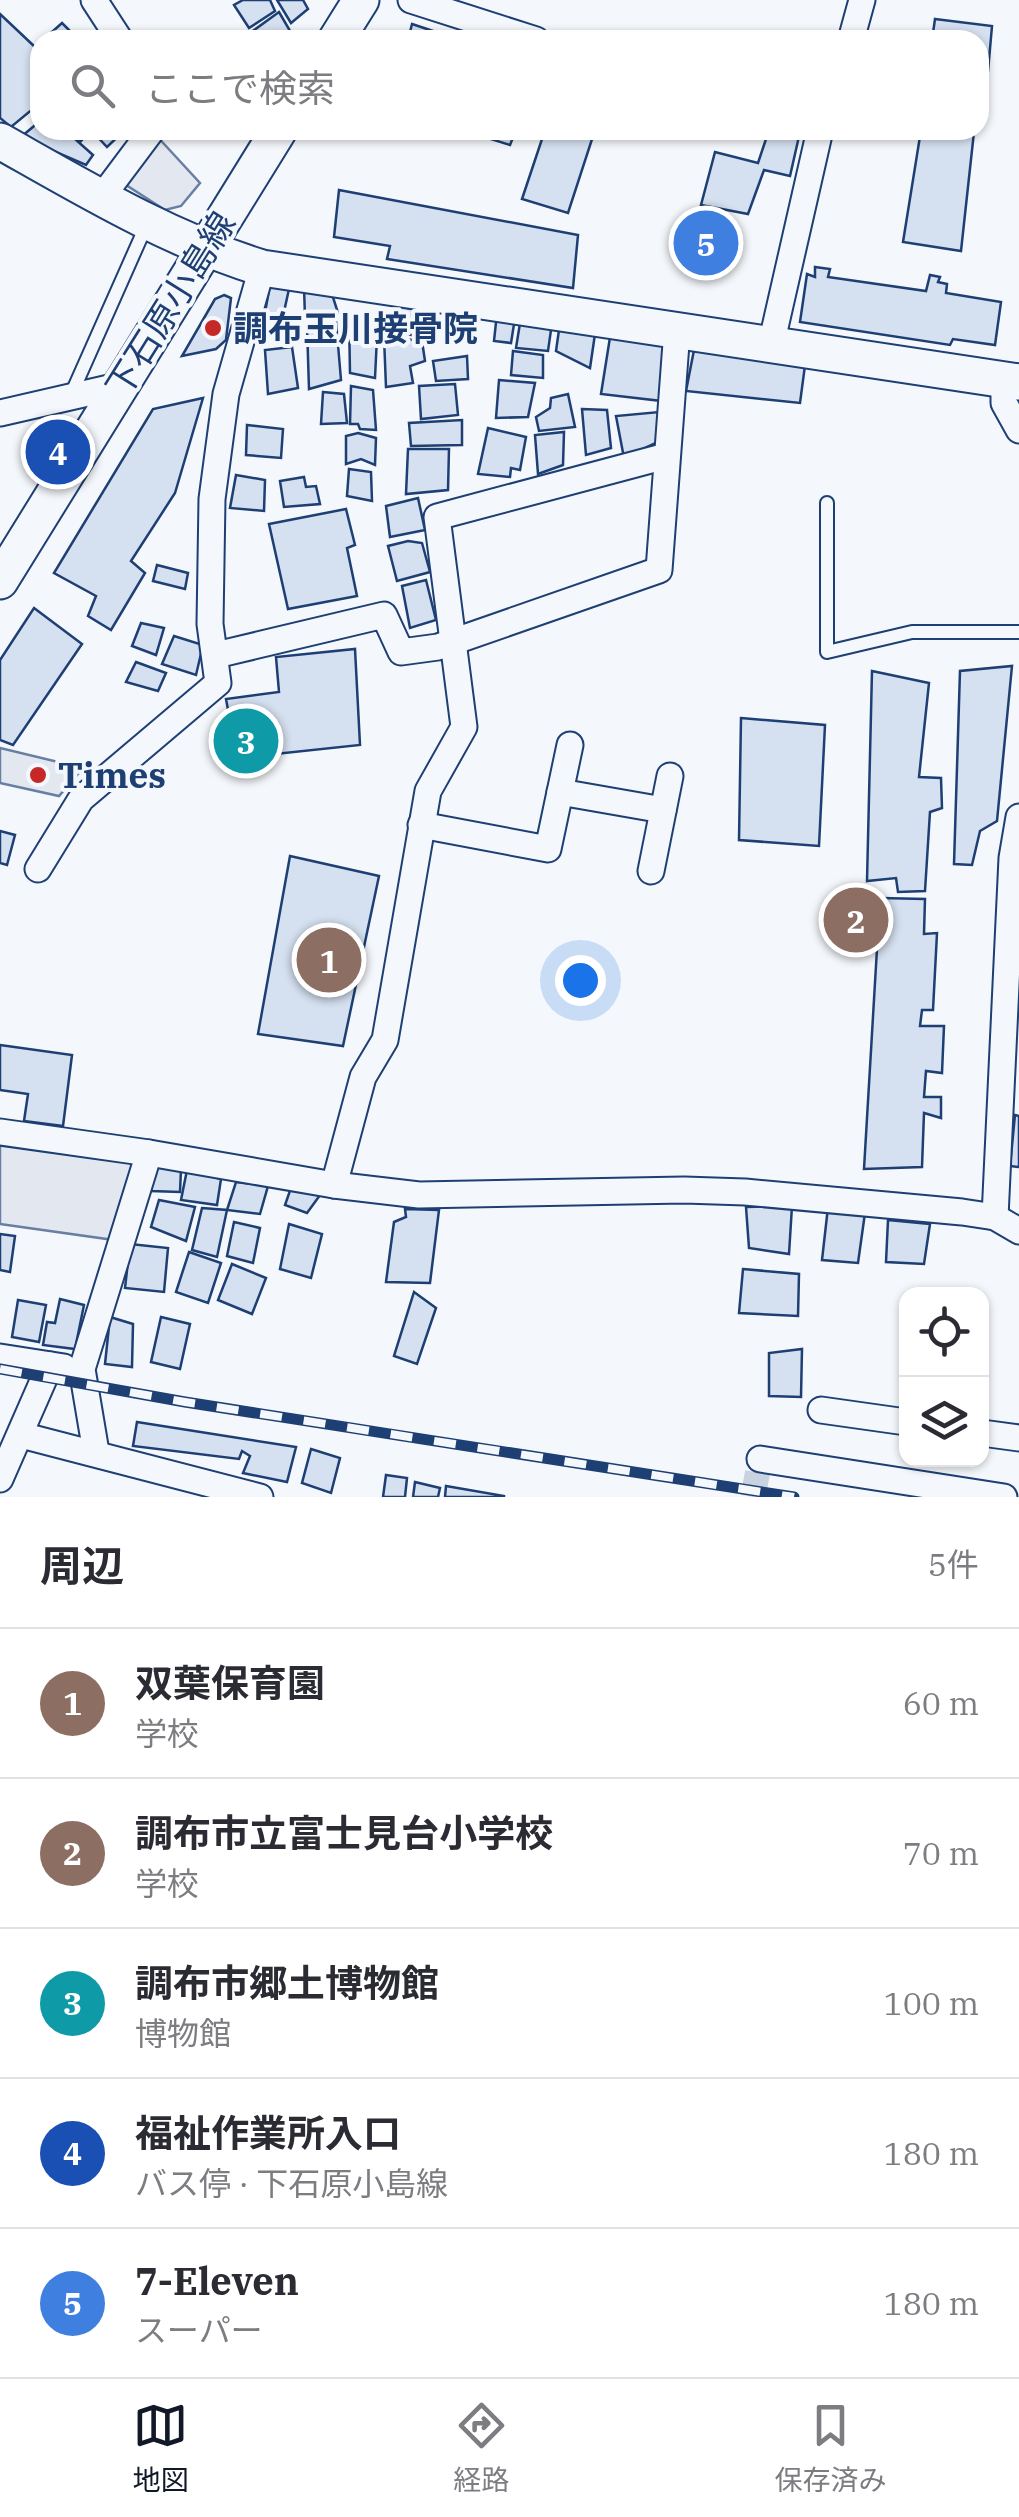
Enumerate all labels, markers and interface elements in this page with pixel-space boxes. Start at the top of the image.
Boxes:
search box [30,30,989,140]
icon: search [65,58,120,113]
text: ここで検索 [145,63,335,112]
street label: 下石原小島線 [95,203,245,405]
pin: 5 [674,206,738,280]
place label: 調布玉川接骨院 [233,305,478,351]
marker: 調布玉川接骨院 [202,317,224,339]
pin: 4 [26,414,90,490]
pin: 3 [214,704,278,778]
place label: Times [58,752,166,798]
marker: Times [27,764,49,786]
pin: 2 [824,882,888,958]
pin: 1 [296,922,362,998]
your location [555,955,606,1006]
map controls [899,1287,989,1467]
button: locate [899,1287,989,1377]
button: layers [899,1377,989,1467]
text: 周辺 [40,1538,124,1593]
text: 5件 [928,1543,979,1585]
text: 双葉保育園 [135,1658,325,1707]
text: 1 [63,1682,82,1724]
text: 60 m [903,1682,979,1724]
text: 学校 [135,1712,199,1754]
text: 調布市立富士見台小学校 [135,1808,553,1857]
text: 2 [63,1832,82,1874]
text: 70 m [903,1832,979,1874]
text: 学校 [135,1862,199,1904]
text: 調布市郷土博物館 [135,1958,439,2007]
text: 3 [63,1982,82,2024]
text: 100 m [883,1982,979,2024]
text: 博物館 [135,2012,231,2054]
text: 福祉作業所入口 [135,2108,401,2157]
text: 4 [63,2132,82,2174]
text: 180 m [883,2132,979,2174]
text: バス停 · 下石原小島線 [135,2162,448,2204]
text: 7-Eleven [135,2256,299,2305]
text: 5 [63,2282,82,2324]
text: 180 m [883,2282,979,2324]
text: スーパー [135,2309,263,2351]
tab: 地図 [132,2398,189,2498]
tab: 経路 [453,2398,510,2498]
tab: 保存済み [774,2398,887,2498]

